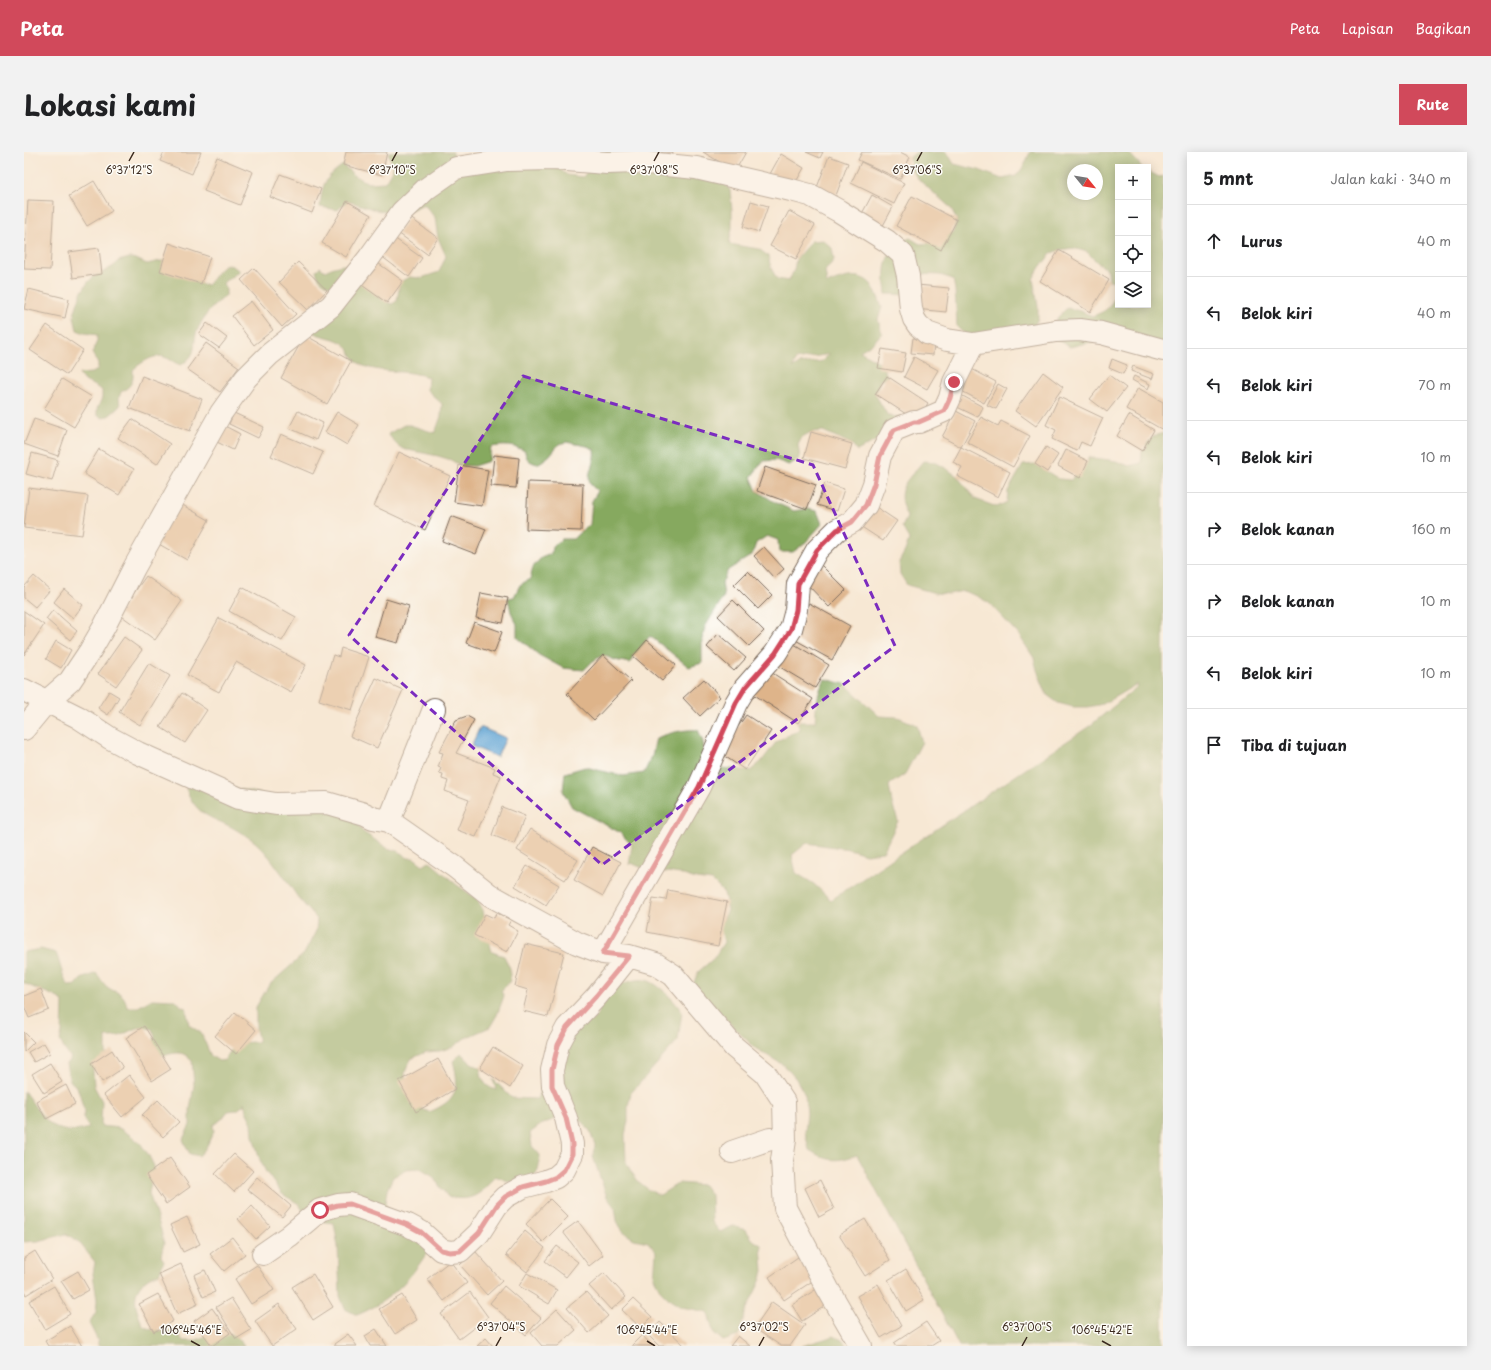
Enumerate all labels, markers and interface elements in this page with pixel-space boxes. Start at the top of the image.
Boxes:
text: Peta [20,14,64,42]
text: Peta [1290,18,1320,39]
text: Lapisan [1342,18,1393,39]
text: Bagikan [1415,18,1471,39]
text: Lokasi kami [24,83,196,126]
button: Rute [1399,84,1467,125]
text: 6°37'12"S [106,162,153,177]
text: 6°37'10"S [368,162,416,177]
text: 6°37'08"S [630,162,679,177]
text: 6°37'06"S [892,162,942,177]
north arrow [1067,164,1103,200]
map controls [1115,164,1151,308]
button: + [1115,164,1151,200]
text: 5 mnt [1203,165,1254,191]
text: Jalan kaki · 340 m [1330,169,1451,188]
button: − [1115,200,1151,236]
text: Lurus [1241,229,1282,252]
icon: ahead [1203,230,1225,252]
text: 40 m [1417,231,1451,250]
button: locate [1115,236,1151,272]
button: layers [1115,272,1151,308]
text: Belok kiri [1241,301,1312,324]
icon: left [1203,302,1225,324]
text: 40 m [1417,303,1451,322]
route end [945,373,963,391]
text: Belok kiri [1241,373,1312,396]
icon: left [1203,374,1225,396]
text: 70 m [1418,375,1451,394]
text: Belok kiri [1241,445,1312,468]
icon: left [1203,446,1225,468]
text: 10 m [1421,447,1451,466]
text: Belok kanan [1241,517,1335,540]
icon: right [1203,518,1225,540]
text: 160 m [1412,519,1451,538]
text: Belok kanan [1241,589,1335,612]
icon: right [1203,590,1225,612]
text: 10 m [1421,591,1451,610]
text: Belok kiri [1241,661,1312,684]
icon: left [1203,662,1225,684]
text: 10 m [1421,663,1451,682]
text: Tiba di tujuan [1241,733,1347,756]
icon: arrive [1203,734,1225,756]
route start [311,1201,329,1219]
text: 6°37'04"S [476,1319,526,1334]
text: 6°37'02"S [739,1319,789,1334]
text: 6°37'00"S [1002,1319,1052,1334]
text: 106°45'46"E [160,1322,222,1337]
text: 106°45'44"E [616,1322,678,1337]
text: 106°45'42"E [1071,1322,1133,1337]

